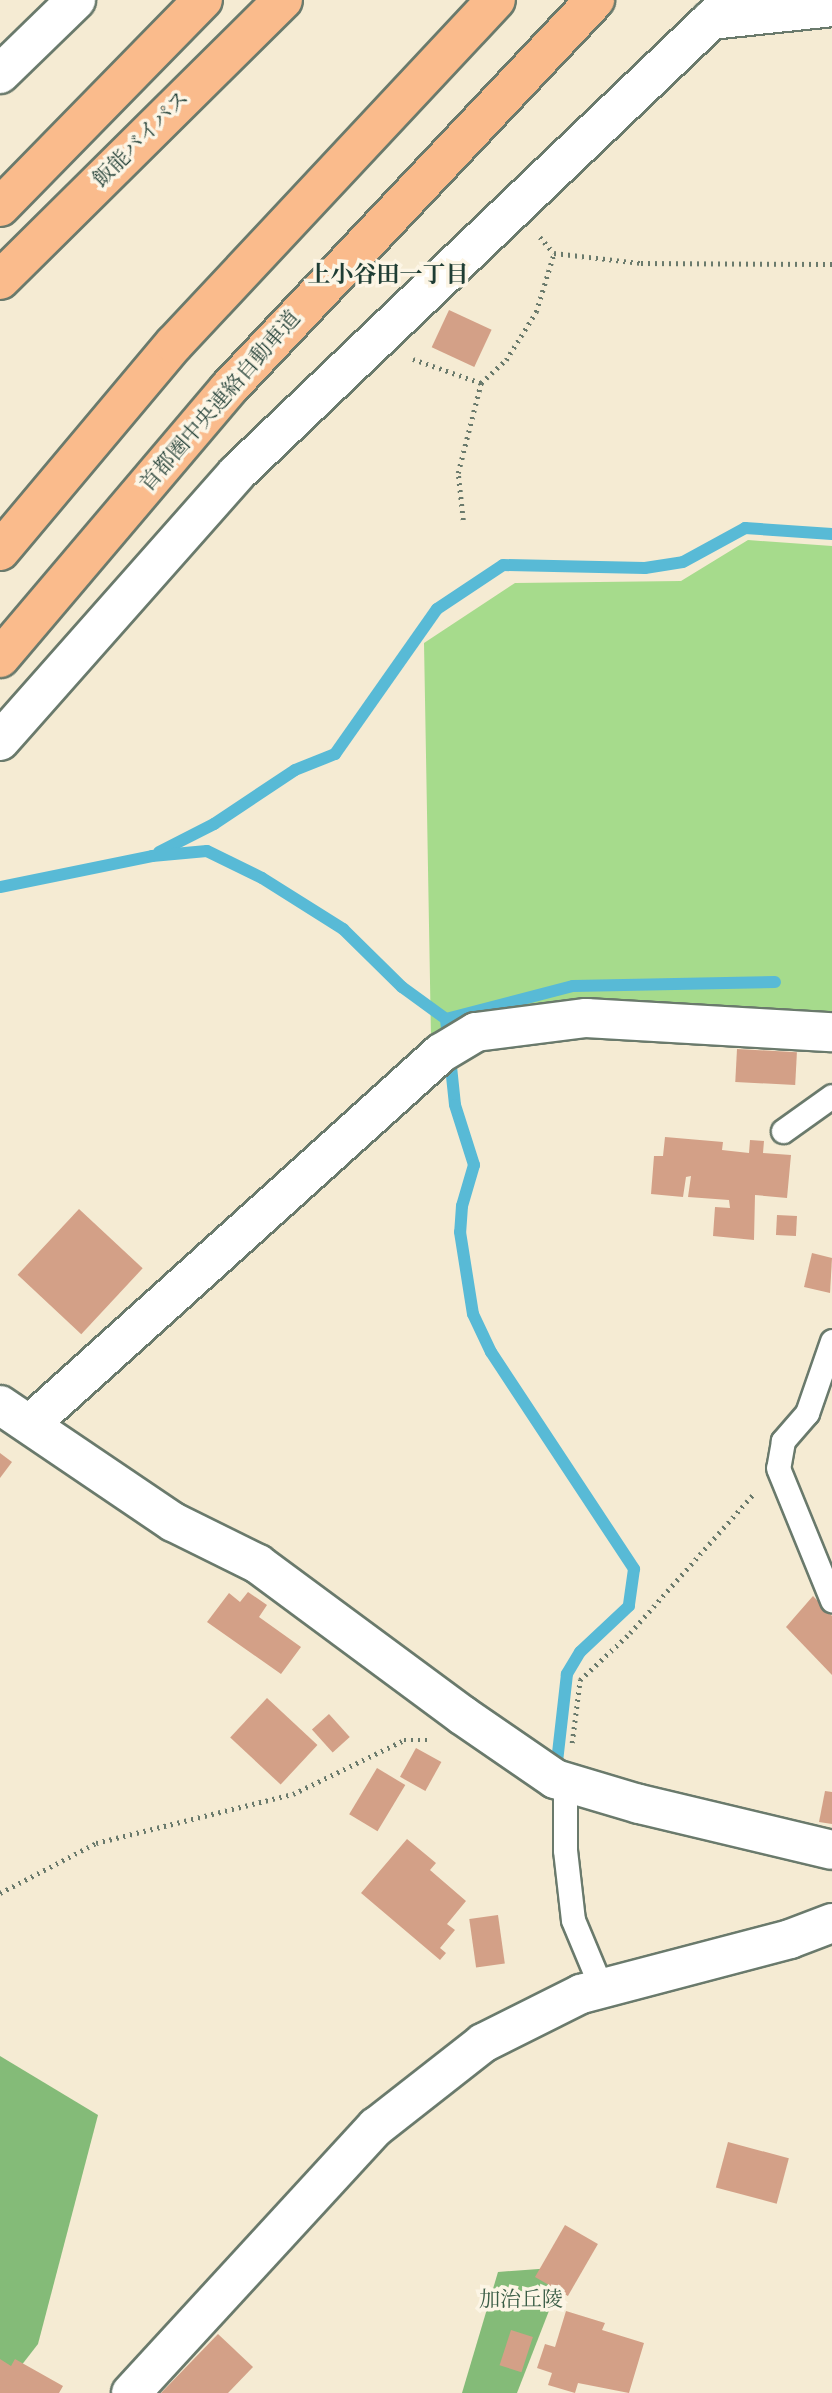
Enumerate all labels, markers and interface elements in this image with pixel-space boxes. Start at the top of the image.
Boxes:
street label: 飯能バイパス [89,87,195,193]
district label: 上小谷田一丁目 [308,262,468,290]
street label: 首都圏中央連絡自動車道 [136,307,306,497]
park label: 加治丘陵 [479,2288,563,2314]

